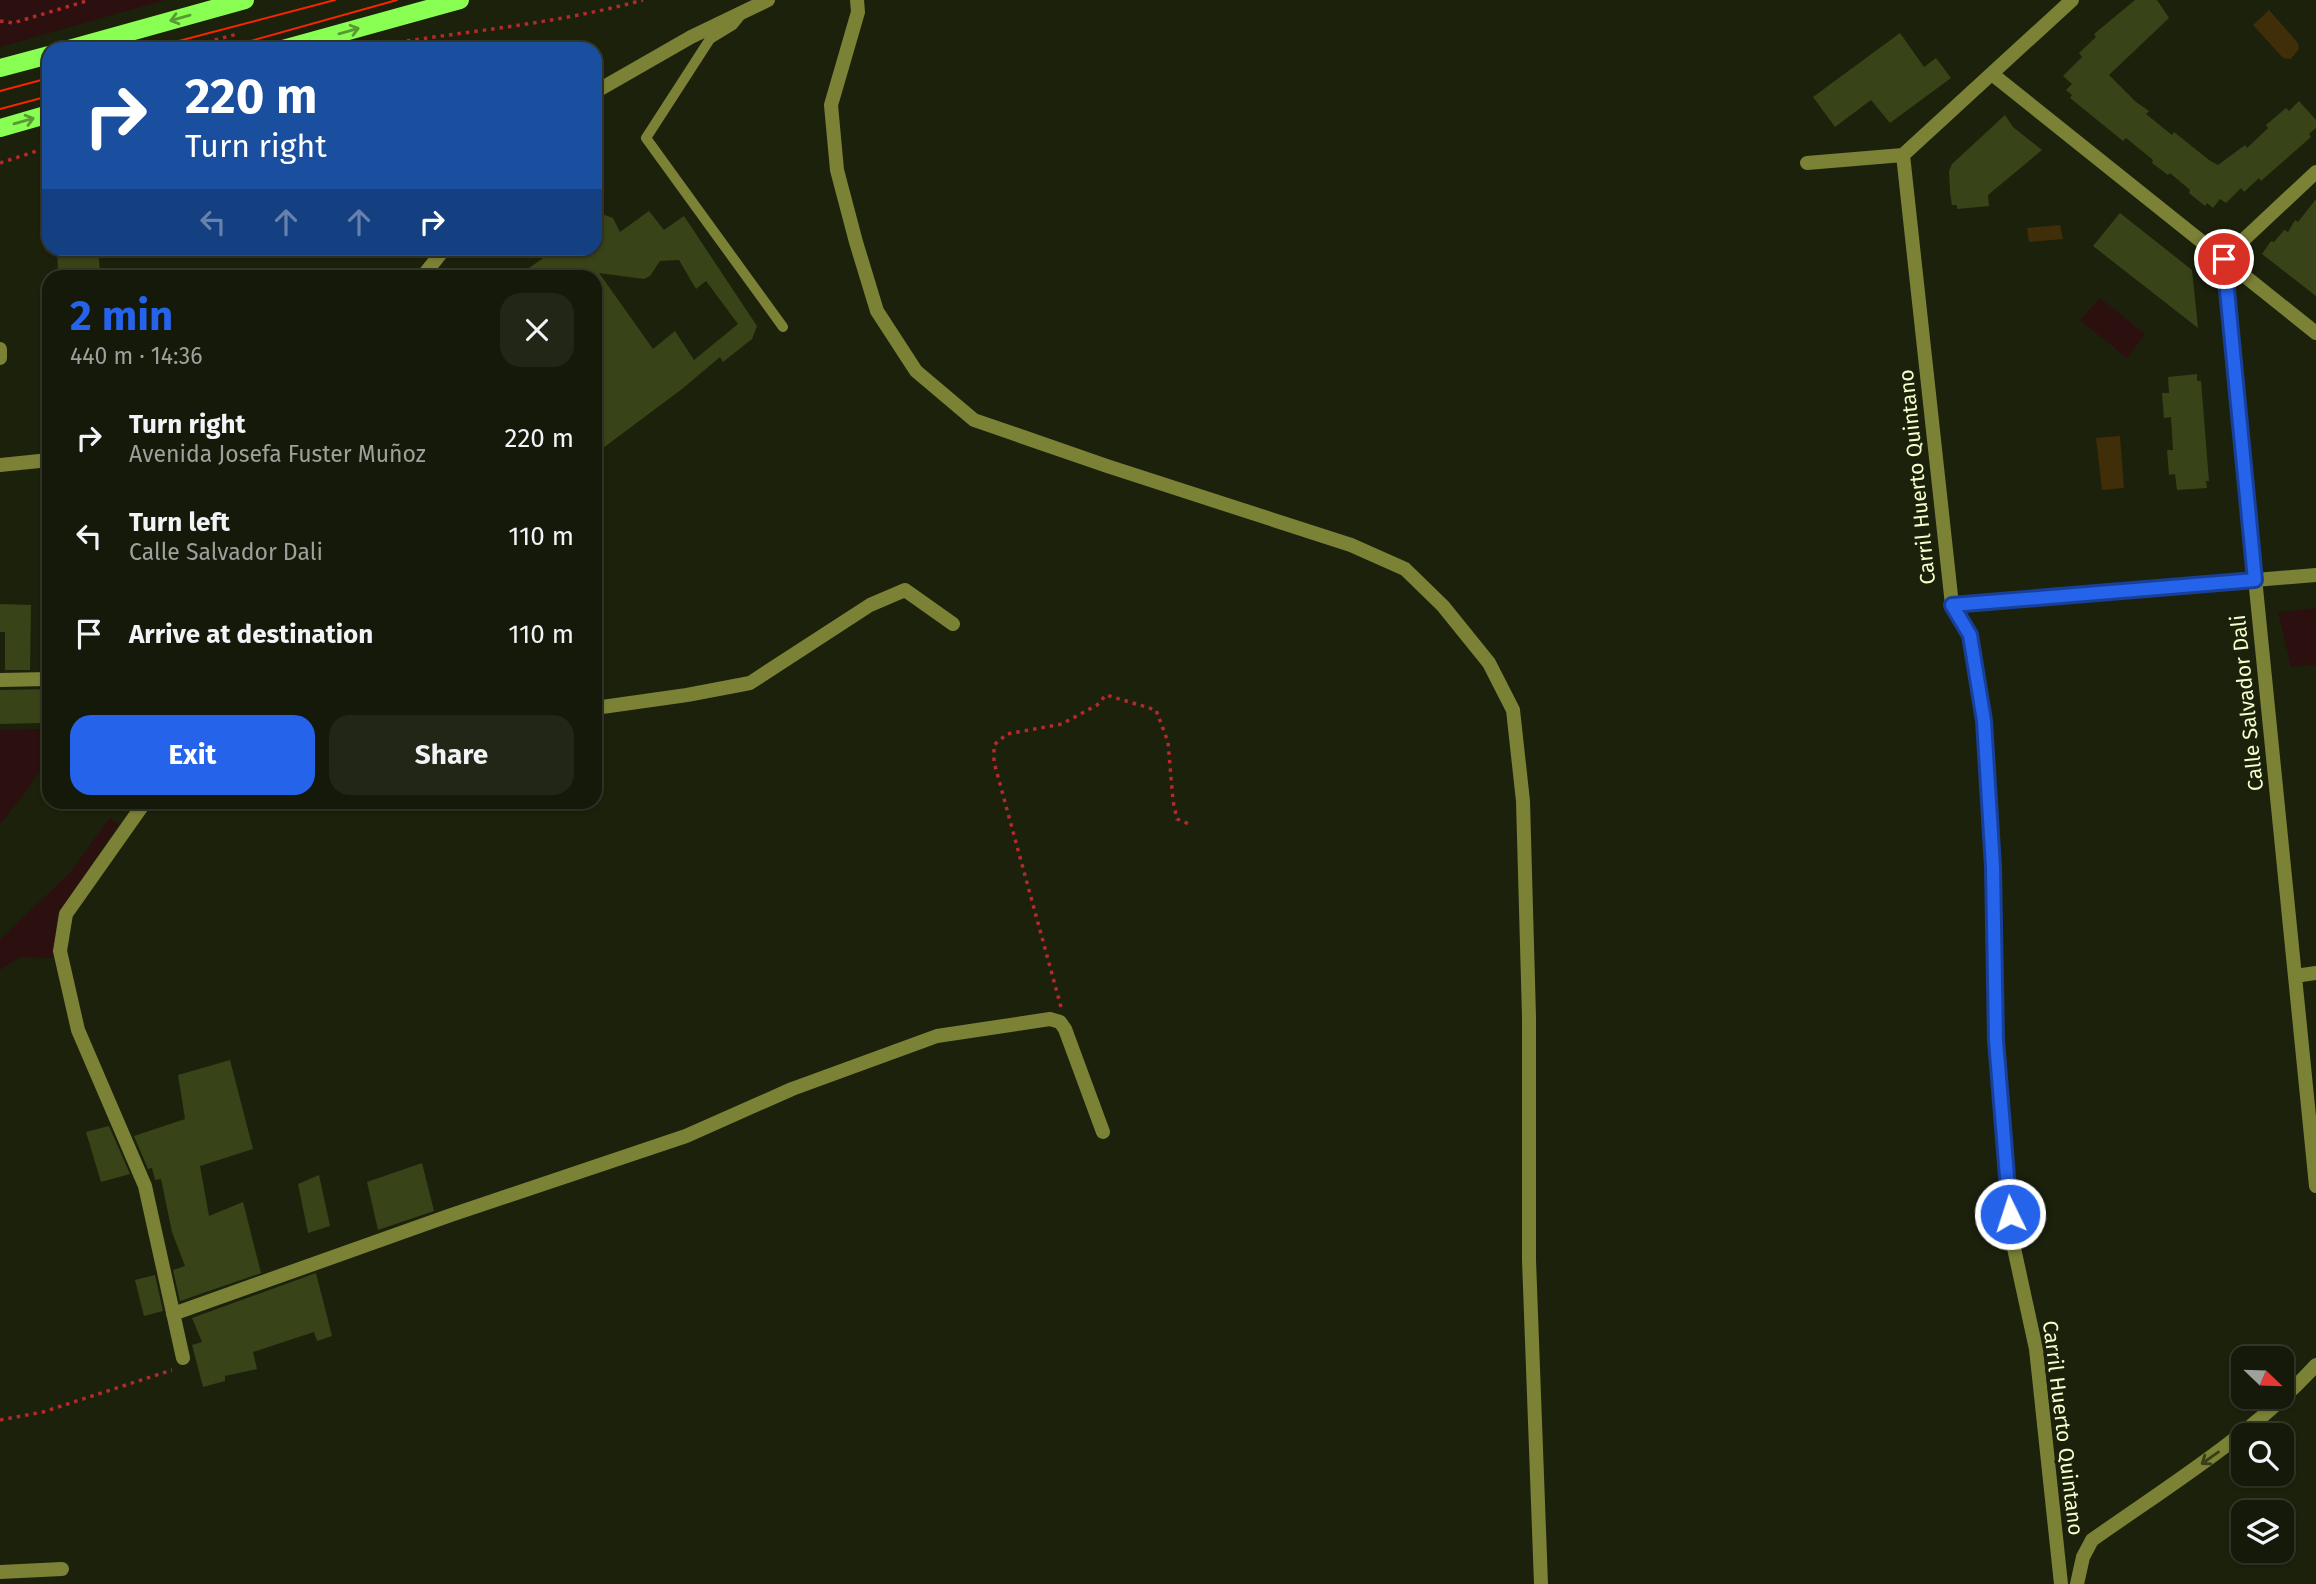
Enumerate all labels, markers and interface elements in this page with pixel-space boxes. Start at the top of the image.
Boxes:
one-way arrow [169,13,191,26]
one-way arrow [338,23,360,36]
text: 220 m [185,67,317,126]
icon: right [70,70,161,161]
one-way arrow [13,114,35,127]
text: Turn right [185,127,327,165]
icon: left [194,203,232,241]
icon: ahead [267,203,305,241]
icon: ahead [340,203,378,241]
icon: right [413,203,451,241]
pin [2194,229,2254,289]
icon: arrive [2205,240,2243,278]
text: 2 min [70,291,173,341]
button: close [500,293,574,367]
text: 440 m · 14:36 [70,342,202,370]
street label: Carril Huerto Quintano [1893,368,1941,586]
text: Turn right [129,409,246,440]
icon: right [70,419,108,457]
text: 220 m [505,423,574,454]
text: Avenida Josefa Fuster Muñoz [129,440,426,468]
text: Turn left [129,507,230,538]
icon: left [70,517,108,555]
text: 110 m [508,521,574,552]
text: Calle Salvador Dali [129,538,323,566]
street label: Calle Salvador Dali [2225,614,2269,792]
icon: arrive [70,615,108,653]
text: Arrive at destination [129,619,373,650]
text: 110 m [508,619,574,650]
button: Exit [70,715,315,795]
button: Share [329,715,574,795]
position arrow [1973,1177,2047,1251]
street label: Carril Huerto Quintano [2037,1319,2089,1537]
north arrow [2231,1346,2294,1409]
map controls [2231,1346,2294,1563]
button: search [2231,1423,2294,1486]
one-way arrow [2201,1451,2220,1465]
button: layers [2231,1500,2294,1563]

